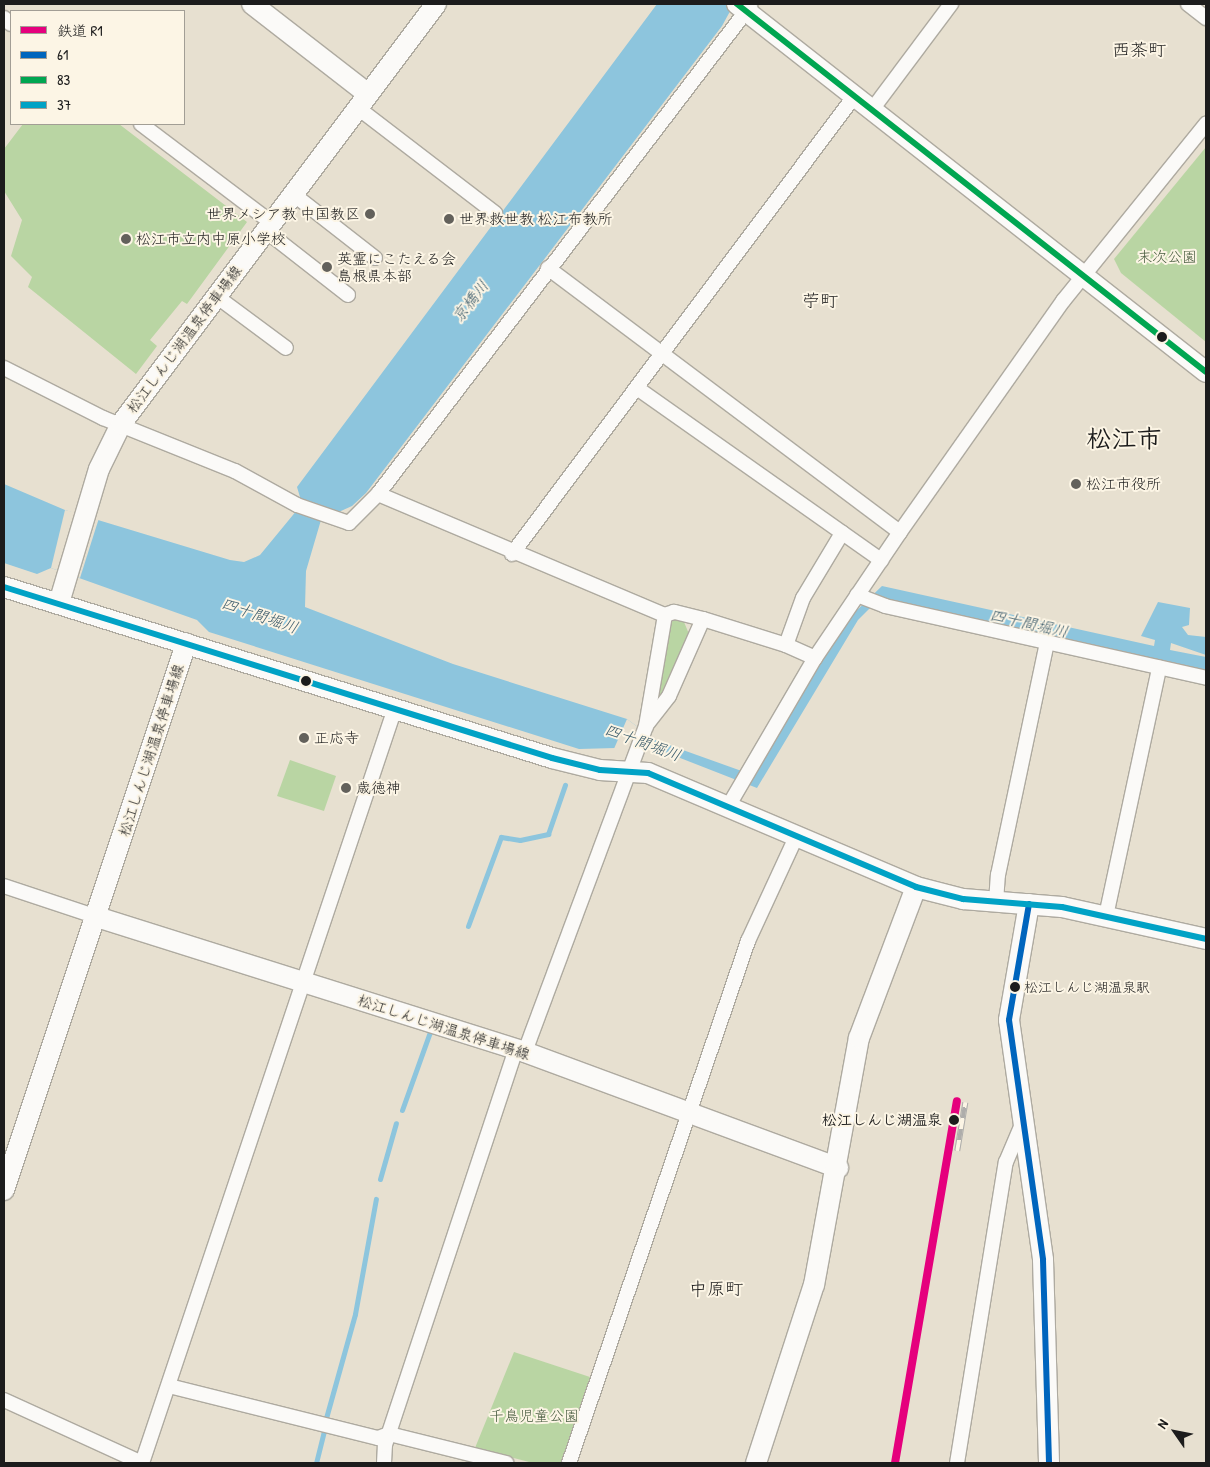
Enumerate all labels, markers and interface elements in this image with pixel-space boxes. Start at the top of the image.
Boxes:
legend [10,10,185,125]
text: 鉄道 R1 [57,20,103,41]
district label: 西茶町 [1112,39,1166,61]
text: 61 [57,44,68,65]
text: 83 [57,69,70,90]
text: 37 [57,94,71,115]
place label: 世界メシア教 中国教区 [207,205,360,223]
marker: 世界メシア教 中国教区 [364,208,376,220]
place label: 世界救世教 松江布教所 [459,210,612,228]
marker: 世界救世教 松江布教所 [443,213,455,225]
place label: 松江市立内中原小学校 [136,230,286,248]
marker: 松江市立内中原小学校 [120,233,132,245]
park label: 末次公園 [1137,248,1197,266]
place label: 英霊にこたえる会 島根県本部 [337,249,457,284]
marker: 英霊にこたえる会 島根県本部 [321,261,333,273]
street label: 松江しんじ湖温泉停車場線 [123,262,245,416]
water label: 京橋川 [448,276,492,326]
district label: 苧町 [802,290,838,312]
unlabelled marker [1157,332,1167,342]
district label: 松江市 [1087,423,1161,453]
place label: 松江市役所 [1086,475,1161,493]
marker: 松江市役所 [1070,478,1082,490]
water label: 四十間堀川 [219,593,301,637]
water label: 四十間堀川 [988,605,1070,641]
street label: 松江しんじ湖温泉停車場線 [115,662,187,838]
unlabelled marker [301,676,311,686]
water label: 四十間堀川 [602,719,684,765]
place label: 正応寺 [314,729,359,747]
marker: 正応寺 [298,732,310,744]
place label: 歳徳神 [356,779,401,797]
marker: 歳徳神 [340,782,352,794]
place label: 松江しんじ湖温泉駅 [1024,979,1150,995]
marker: 松江しんじ湖温泉駅 [1010,982,1020,992]
street label: 松江しんじ湖温泉停車場線 [356,991,532,1063]
place label: 松江しんじ湖温泉 [822,1111,942,1129]
marker: 松江しんじ湖温泉 [945,1111,963,1129]
district label: 中原町 [689,1278,743,1300]
park label: 千鳥児童公園 [489,1407,579,1425]
north arrow [1150,1407,1200,1457]
text: N [1152,1415,1172,1432]

